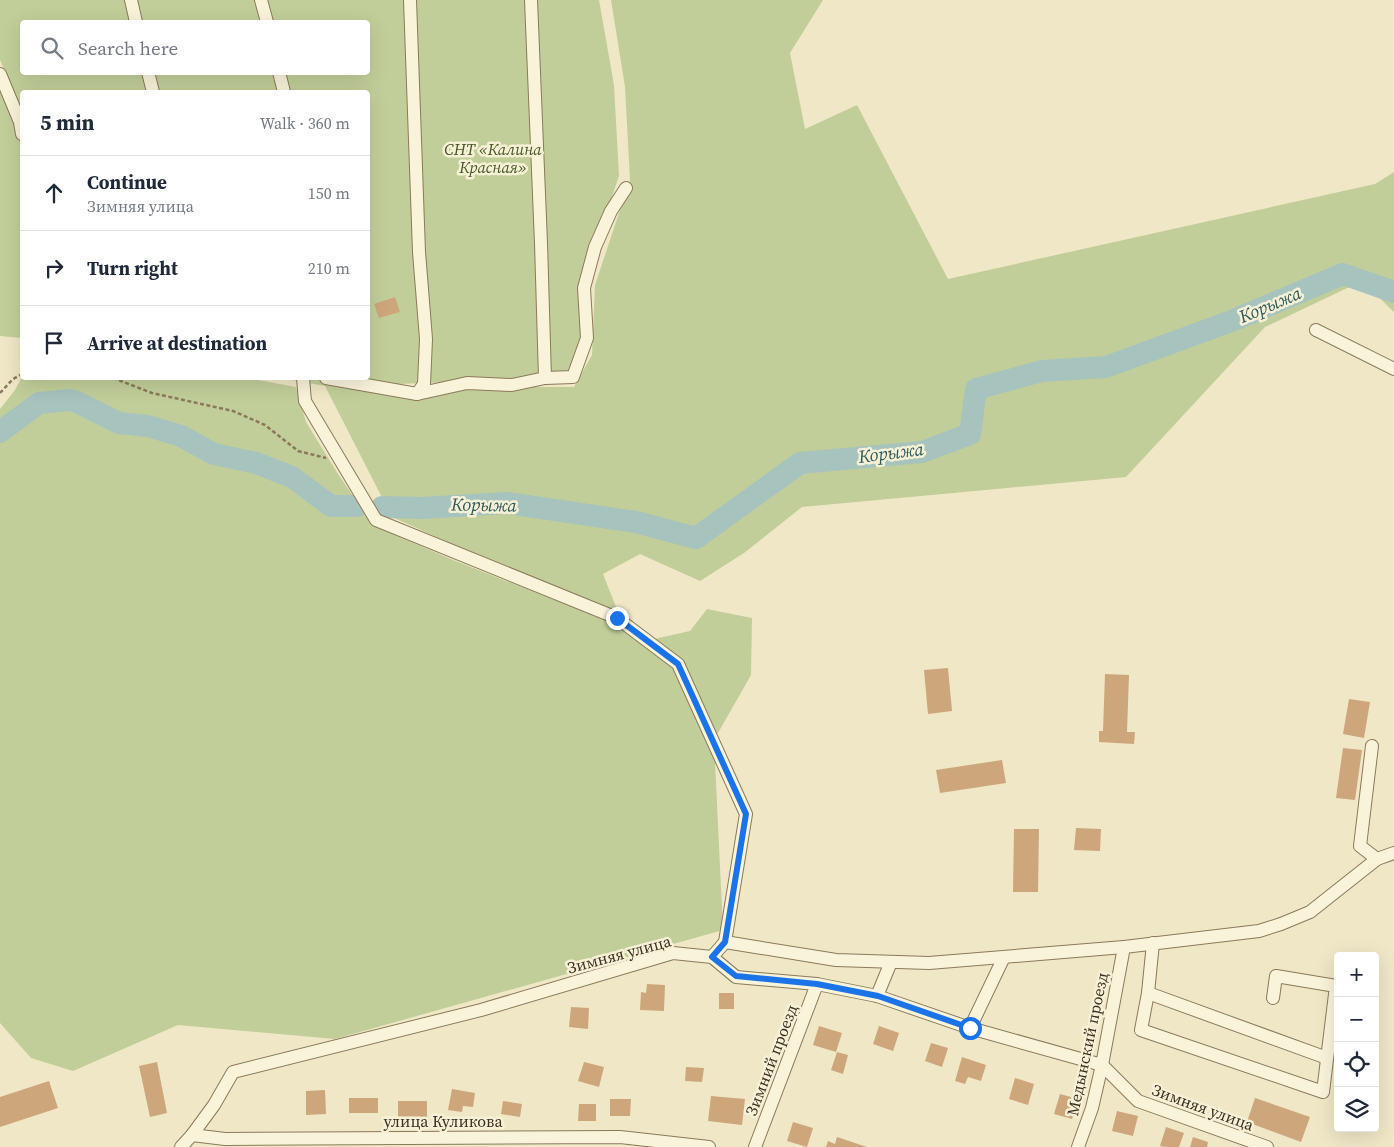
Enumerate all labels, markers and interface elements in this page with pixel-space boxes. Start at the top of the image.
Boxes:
search box [20,20,370,75]
icon: search [38,34,66,62]
text: Search here [78,35,178,61]
text: 5 min [40,108,95,137]
text: Walk · 360 m [260,112,350,134]
park label: СНТ «Калина Красная» [444,138,542,178]
text: Continue [87,169,167,195]
icon: ahead [40,179,68,207]
text: 150 m [308,182,350,204]
text: Зимняя улица [87,195,194,217]
icon: right [40,254,68,282]
text: Turn right [87,255,178,281]
text: 210 m [308,257,350,279]
water label: Корыжа [1234,280,1305,329]
icon: arrive [40,329,68,357]
text: Arrive at destination [87,330,267,356]
water label: Корыжа [856,436,926,469]
water label: Корыжа [450,491,518,518]
route end [606,607,629,630]
street label: Зимняя улица [565,929,674,978]
map controls [1334,952,1379,1132]
button: + [1334,952,1379,997]
street label: Медынский проезд [1061,970,1113,1118]
button: − [1334,997,1379,1042]
street label: Зимний проезд [740,1001,802,1119]
route start [959,1017,982,1040]
button: locate [1334,1042,1379,1087]
street label: Зимняя улица [1149,1078,1258,1136]
button: layers [1334,1087,1379,1132]
street label: улица Куликова [383,1110,503,1132]

